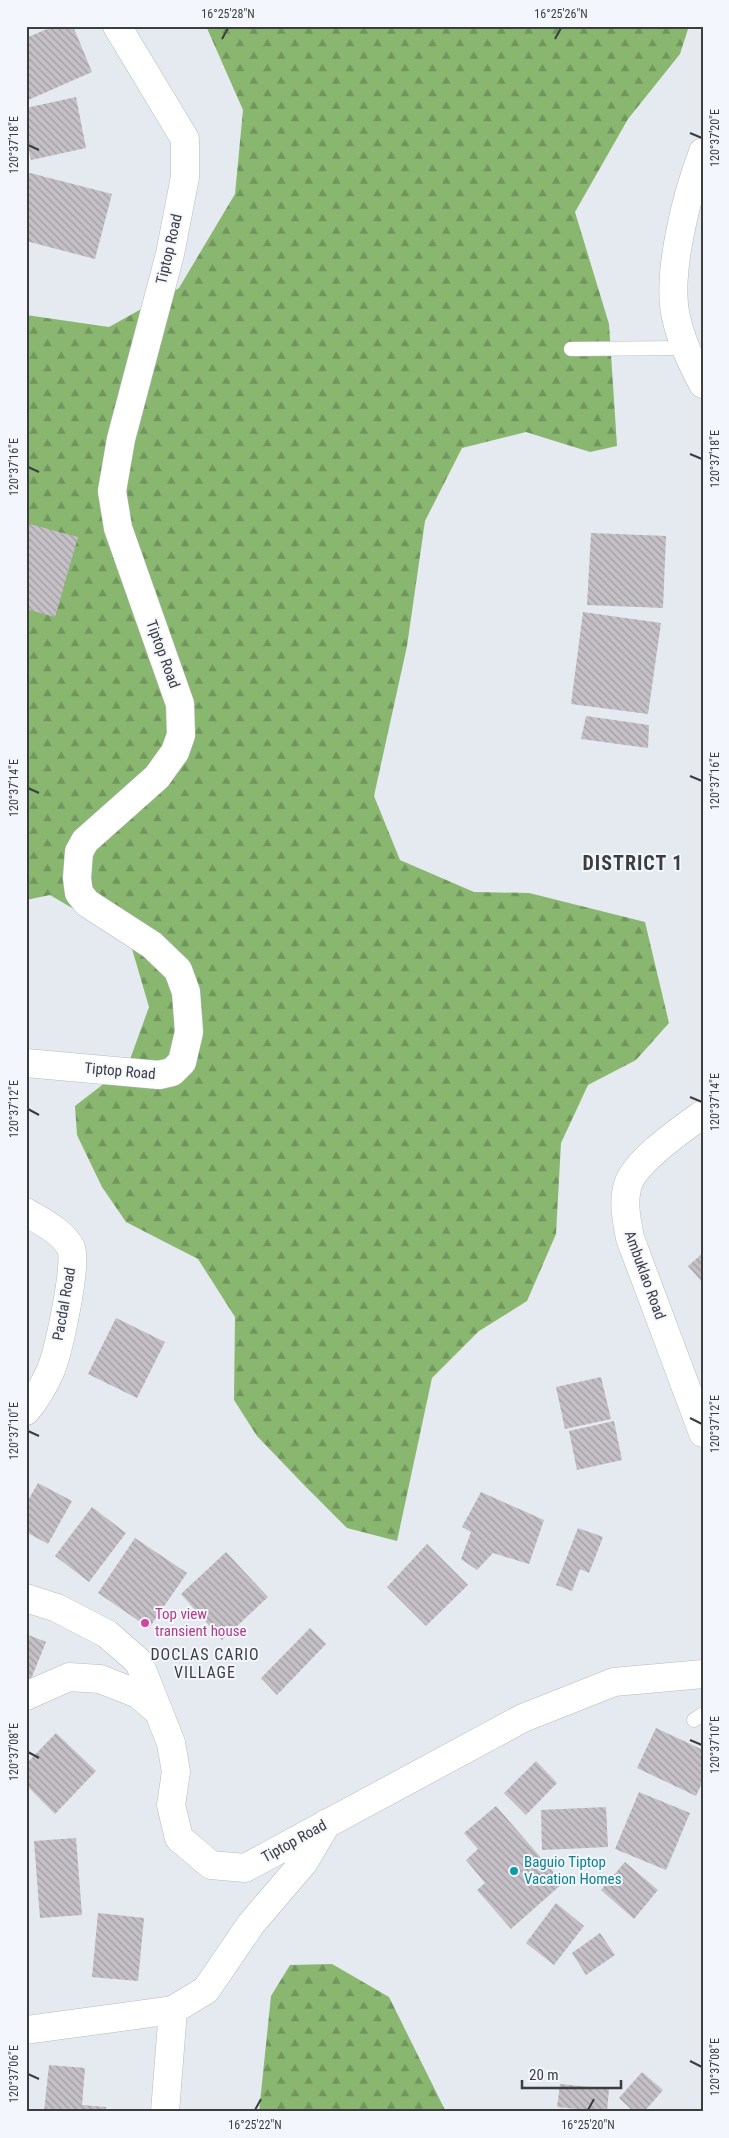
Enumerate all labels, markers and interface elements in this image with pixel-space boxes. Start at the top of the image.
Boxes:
text: 16°25'28"N [201,7,255,21]
text: 16°25'26"N [534,7,588,21]
text: 120°37'20"E [708,109,722,167]
text: 120°37'18"E [7,116,21,174]
street label: Tiptop Road [152,212,186,286]
text: 120°37'18"E [708,430,722,488]
text: 120°37'16"E [7,438,21,496]
street label: Tiptop Road [142,617,184,691]
text: 120°37'16"E [708,752,722,810]
text: 120°37'14"E [7,759,21,817]
district label: DISTRICT 1 [583,851,683,875]
street label: Tiptop Road [84,1059,156,1083]
text: 120°37'14"E [708,1073,722,1131]
text: 120°37'12"E [7,1080,21,1138]
street label: Ambuklao Road [621,1228,669,1322]
street label: Pacdal Road [49,1266,79,1342]
text: 120°37'12"E [708,1395,722,1453]
text: 120°37'10"E [7,1402,21,1460]
place label: Top view transient house [155,1605,247,1640]
marker: Top view transient house [139,1617,151,1629]
district label: DOCLAS CARIO VILLAGE [150,1645,260,1682]
text: 120°37'10"E [708,1716,722,1774]
text: 120°37'08"E [7,1723,21,1781]
street label: Tiptop Road [258,1816,330,1866]
place label: Baguio Tiptop Vacation Homes [524,1853,622,1888]
marker: Baguio Tiptop Vacation Homes [508,1865,520,1877]
text: 120°37'08"E [708,2038,722,2096]
text: 120°37'06"E [7,2045,21,2103]
scale bar [522,2058,620,2090]
text: 20 m [529,2066,559,2084]
text: 16°25'22"N [228,2118,282,2132]
text: 16°25'20"N [561,2118,615,2132]

